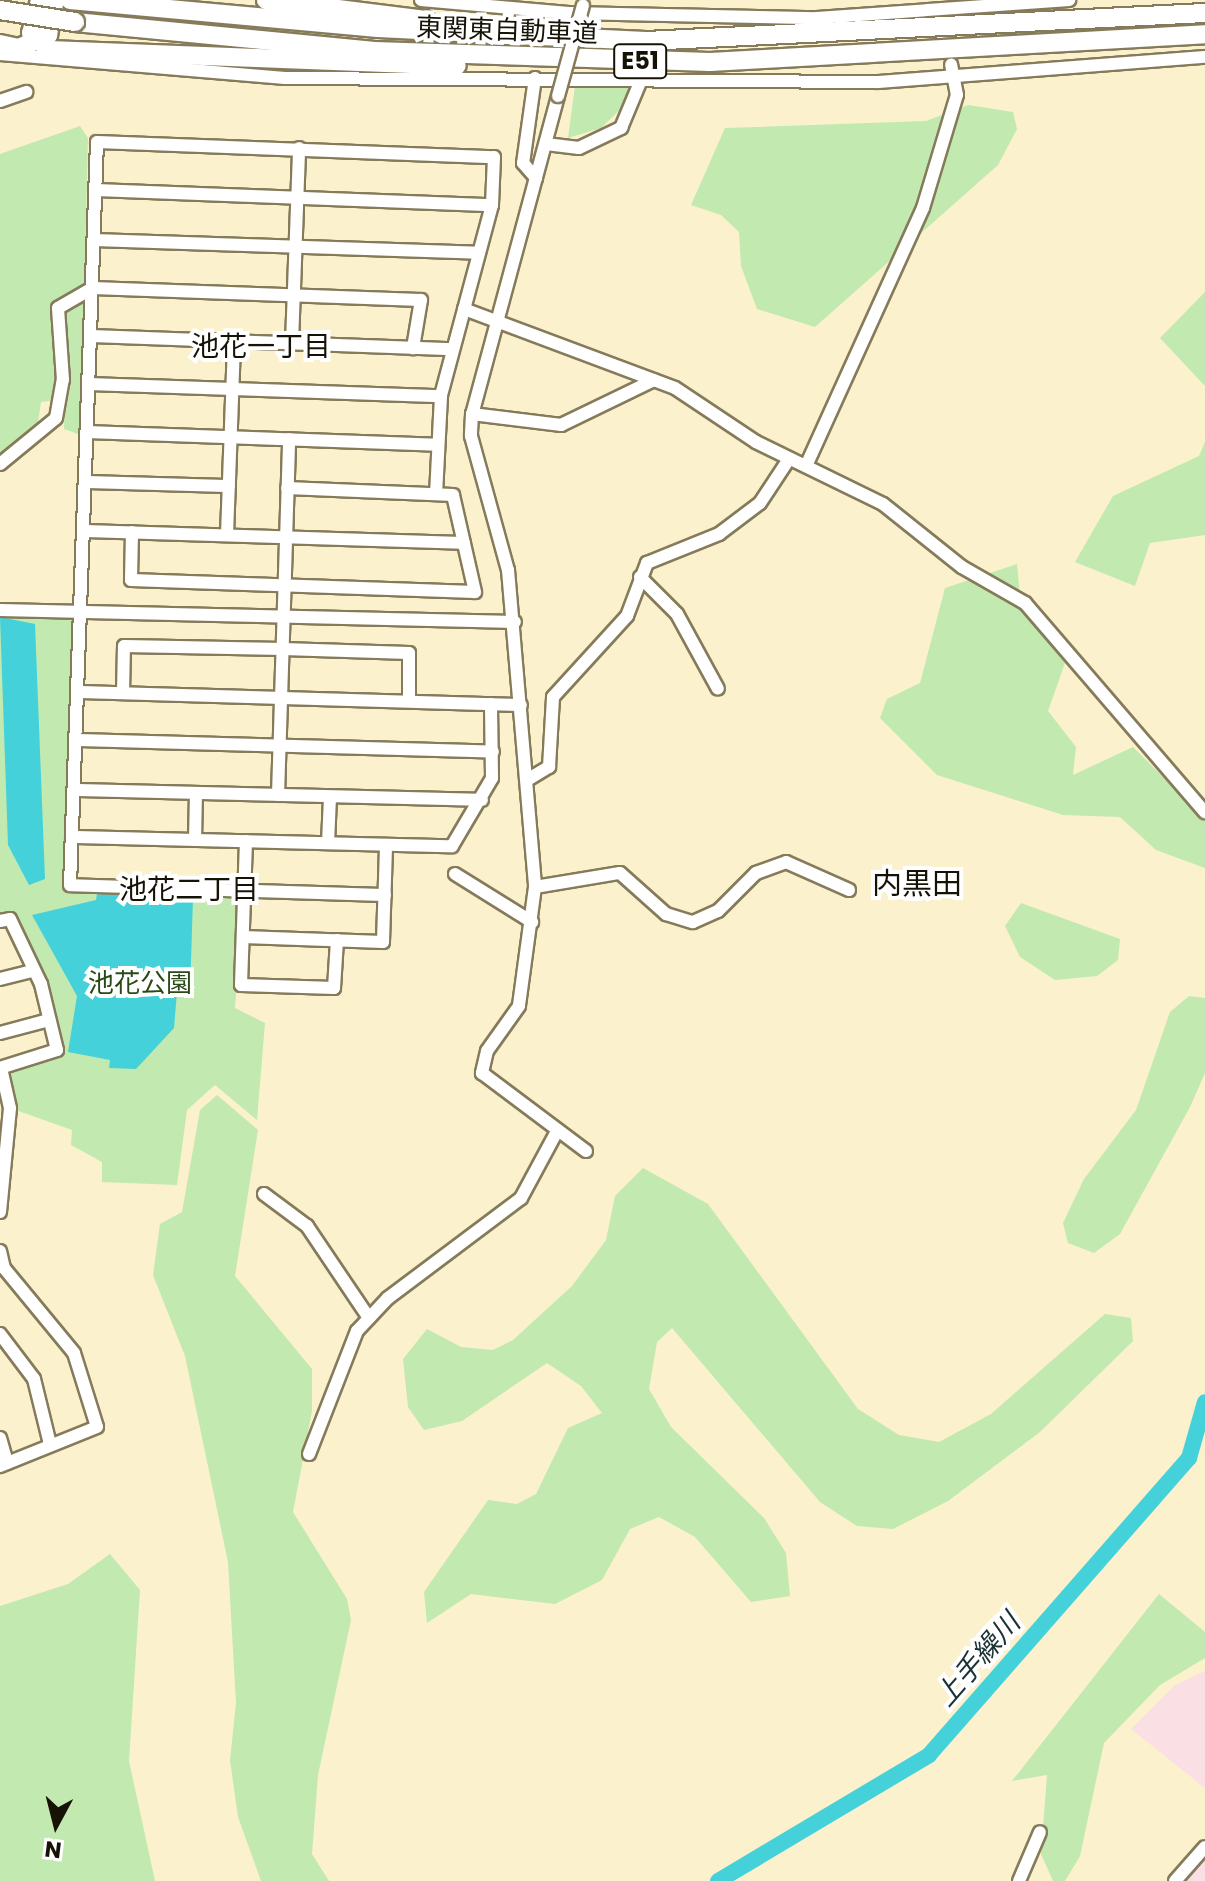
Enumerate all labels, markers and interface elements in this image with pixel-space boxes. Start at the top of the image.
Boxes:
street label: 東関東自動車道 [416,12,598,50]
road number: E51 [612,41,668,81]
district label: 池花一丁目 [191,330,331,364]
district label: 内黒田 [872,866,962,902]
district label: 池花二丁目 [119,873,259,907]
park label: 池花公園 [88,968,192,1000]
water label: 上手繰川 [929,1607,1027,1713]
north arrow [16,1785,96,1865]
text: N [43,1833,63,1866]

